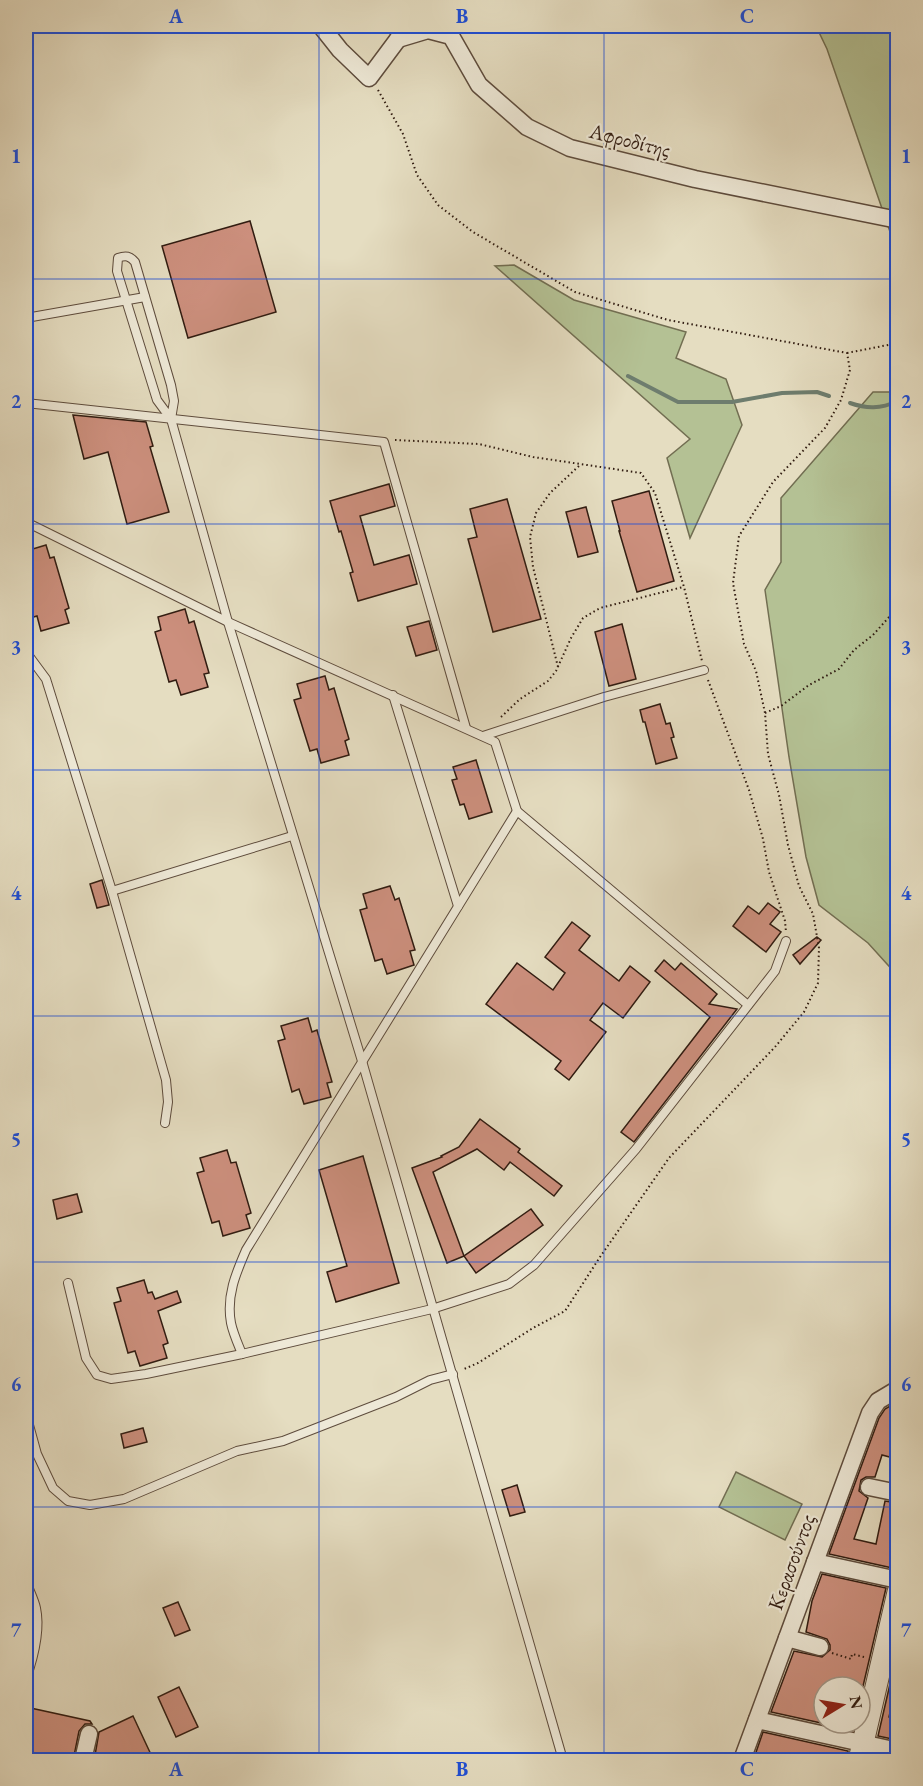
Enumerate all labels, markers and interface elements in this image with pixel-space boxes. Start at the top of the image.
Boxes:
text: A [168,3,184,29]
text: B [456,3,468,29]
text: C [740,3,754,29]
street label: Αφροδίτης [586,117,673,163]
text: 1 [11,143,21,169]
text: 1 [901,143,911,169]
text: 2 [11,388,22,414]
text: 2 [901,388,912,414]
text: 3 [11,634,21,660]
text: 3 [901,634,911,660]
text: 4 [11,880,22,906]
text: 4 [901,880,912,906]
text: 5 [11,1126,21,1152]
text: 5 [901,1126,911,1152]
text: 6 [11,1371,22,1397]
text: 6 [901,1371,912,1397]
street label: Κερασούντος [761,1510,821,1614]
text: 7 [11,1617,22,1643]
text: 7 [901,1617,912,1643]
north arrow [812,1675,872,1735]
text: N [845,1694,868,1711]
text: A [168,1756,184,1782]
text: B [456,1756,468,1782]
text: C [740,1756,754,1782]

